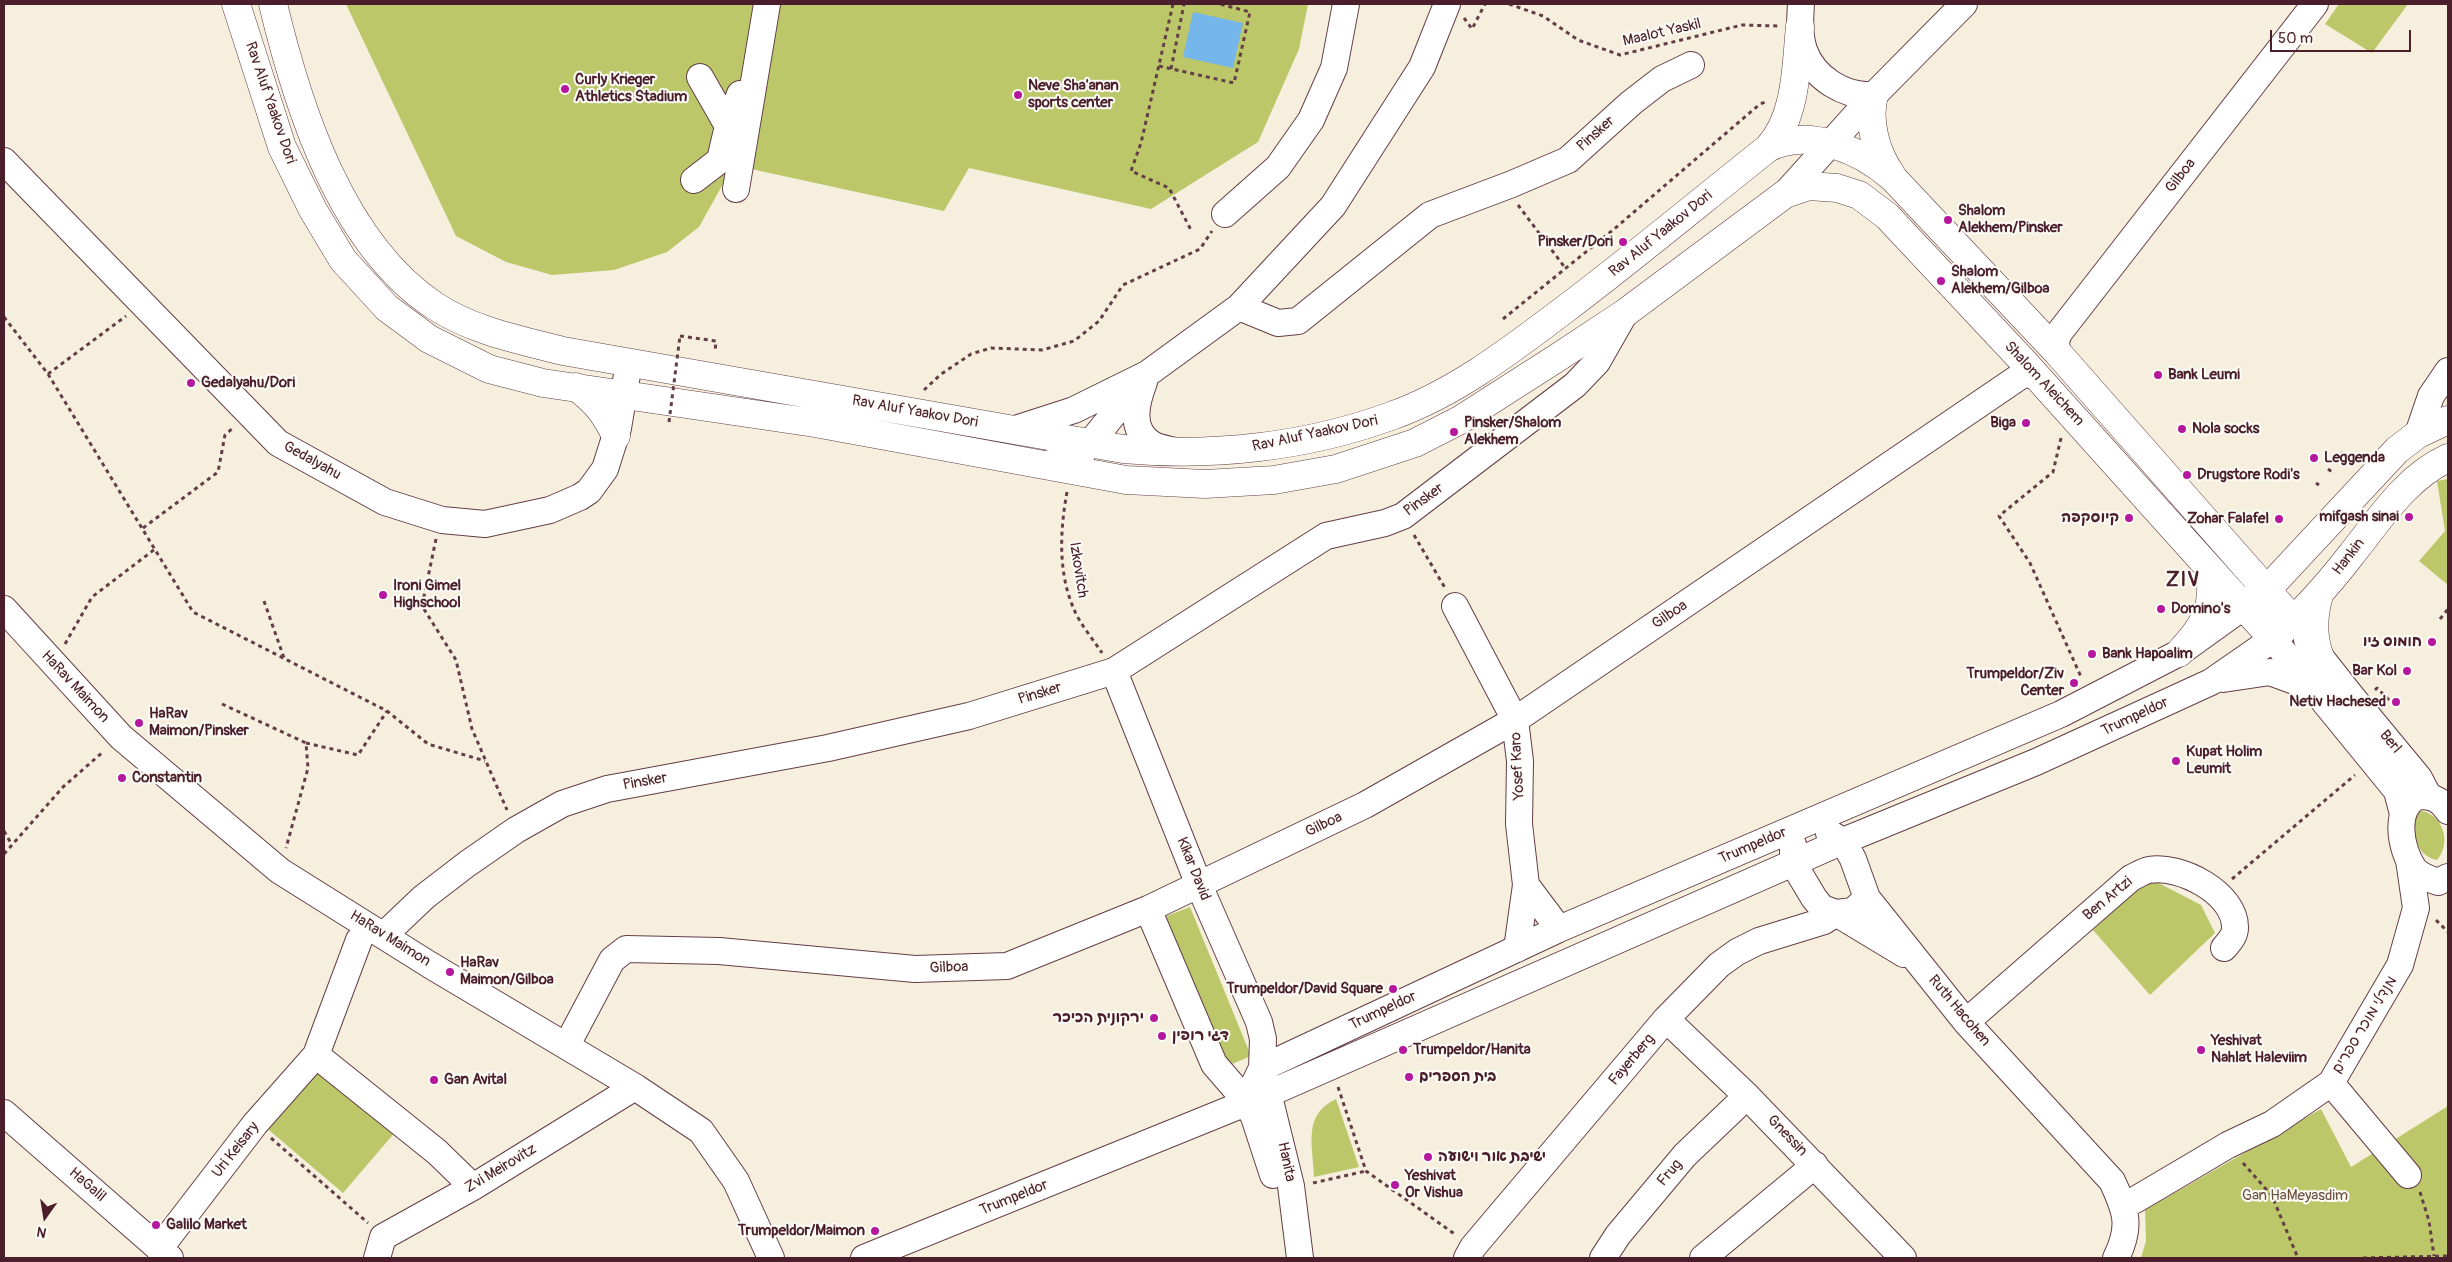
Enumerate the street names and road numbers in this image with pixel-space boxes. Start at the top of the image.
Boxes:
street label: Maalot Yaskil [1621,15,1703,51]
street label: Rav Aluf Yaakov Dori [241,40,299,166]
street label: Pinsker [1573,112,1619,156]
street label: Gilboa [2162,155,2200,197]
street label: Rav Aluf Yaakov Dori [1606,187,1716,281]
street label: Shalom Aleichem [2000,338,2088,430]
street label: Rav Aluf Yaakov Dori [851,392,979,432]
street label: Rav Aluf Yaakov Dori [1251,412,1379,456]
street label: Gedalyahu [280,438,344,484]
street label: Pinsker [1401,480,1447,520]
street label: Hankin [2329,535,2369,579]
street label: Izkovitch [1065,541,1091,599]
street label: Gilboa [1649,597,1691,633]
street label: HaRav Maimon [37,647,113,727]
street label: Pinsker [1016,679,1064,709]
street label: Trumpeldor [2099,694,2171,740]
street label: Berl [2375,727,2405,757]
street label: Yosef Karo [1507,732,1529,800]
street label: Pinsker [621,769,669,795]
street label: Gilboa [1303,808,1345,842]
street label: Trumpeldor [1716,824,1790,868]
street label: Kikar David [1172,835,1214,903]
street label: Ben Artzi [2080,873,2136,925]
street label: HaRav Maimon [346,907,434,971]
street label: Gilboa [929,958,969,978]
street label: Ruth Hacohen [1924,972,1994,1050]
street label: מנדלי מוכר ספרים [2329,973,2401,1077]
street label: Trumpeldor [1347,988,1419,1034]
street label: Fayerberg [1605,1031,1659,1089]
street label: Gnessin [1763,1112,1811,1160]
street label: Uri Keisary [209,1119,263,1181]
street label: Hanita [1273,1140,1299,1184]
street label: Zvi Meirovitz [462,1141,540,1197]
street label: Frug [1654,1156,1686,1190]
street label: HaGalil [65,1164,109,1206]
street label: Trumpeldor [977,1176,1051,1220]

